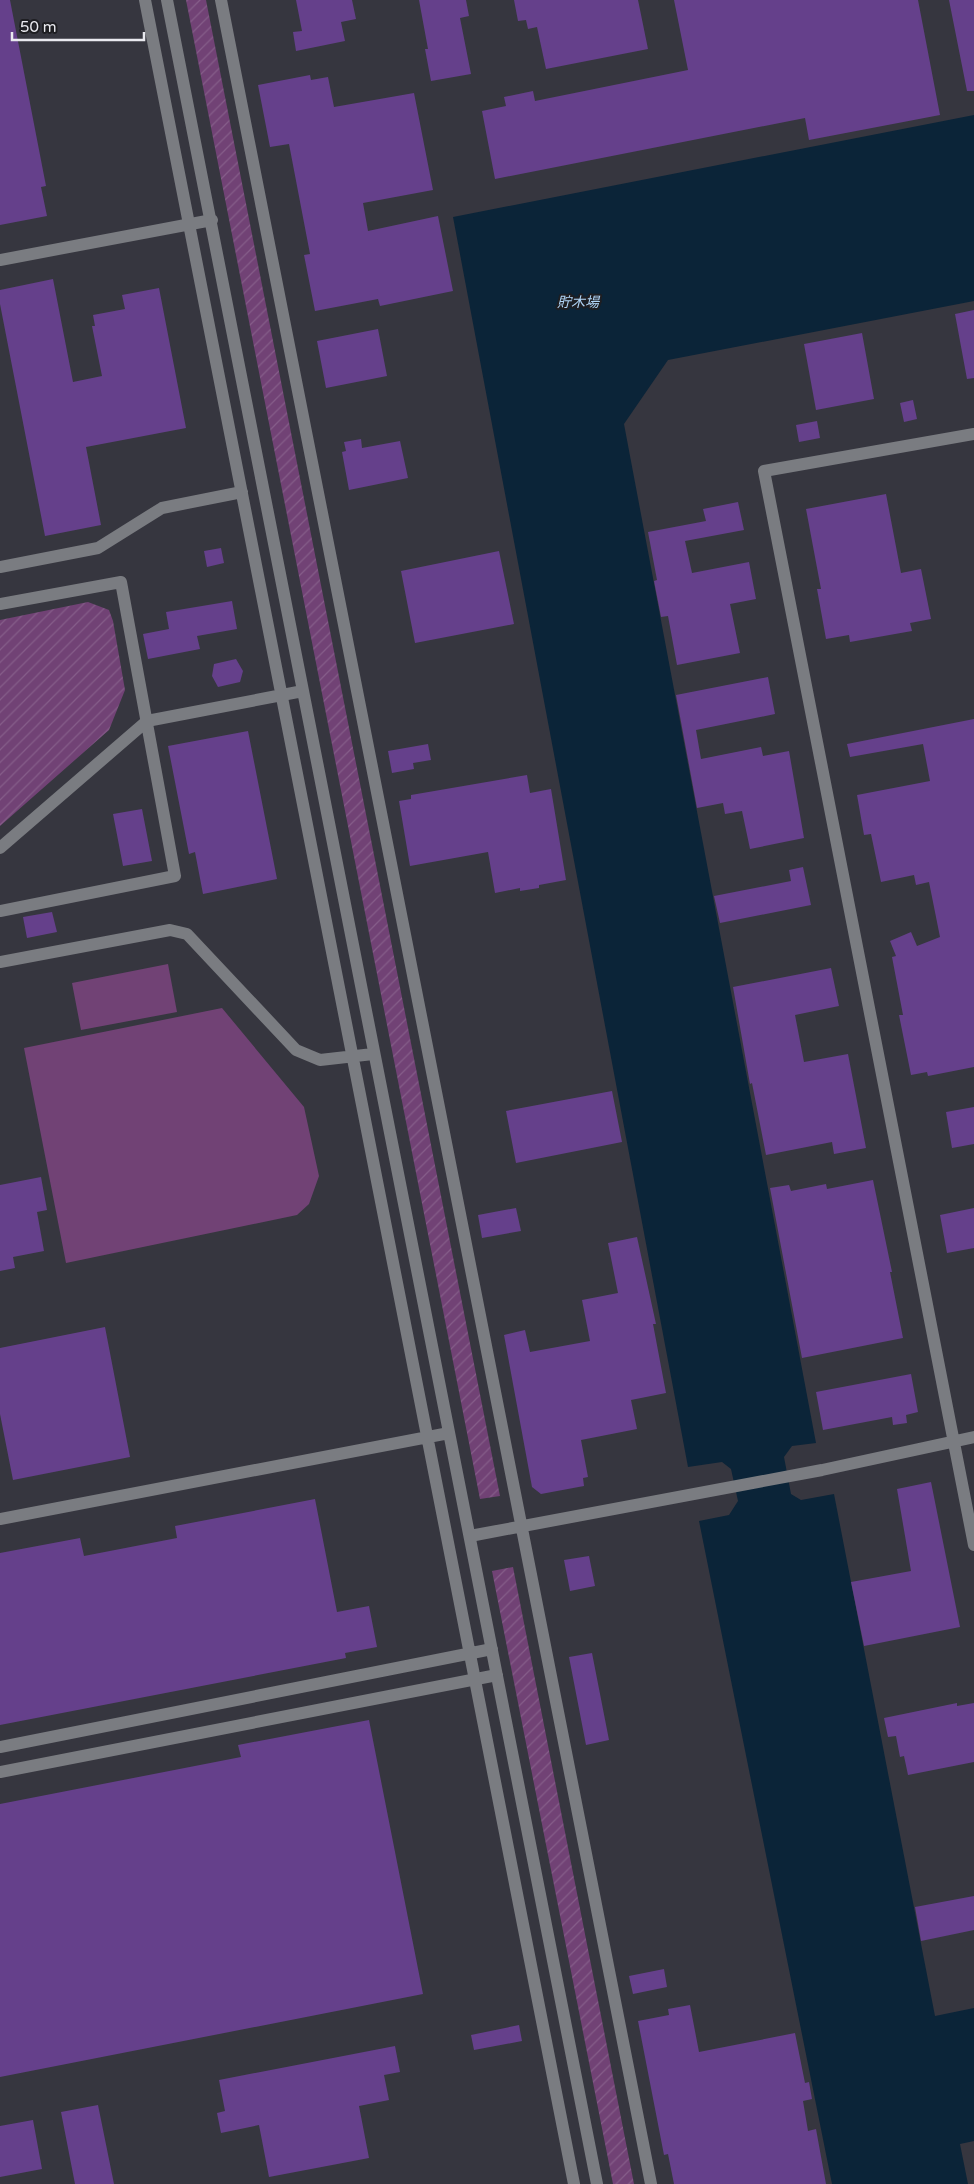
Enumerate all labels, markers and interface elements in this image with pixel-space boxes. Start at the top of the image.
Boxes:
scale bar [12,10,145,42]
text: 50 m [20,18,57,36]
water label: 貯木場 [557,294,601,311]

